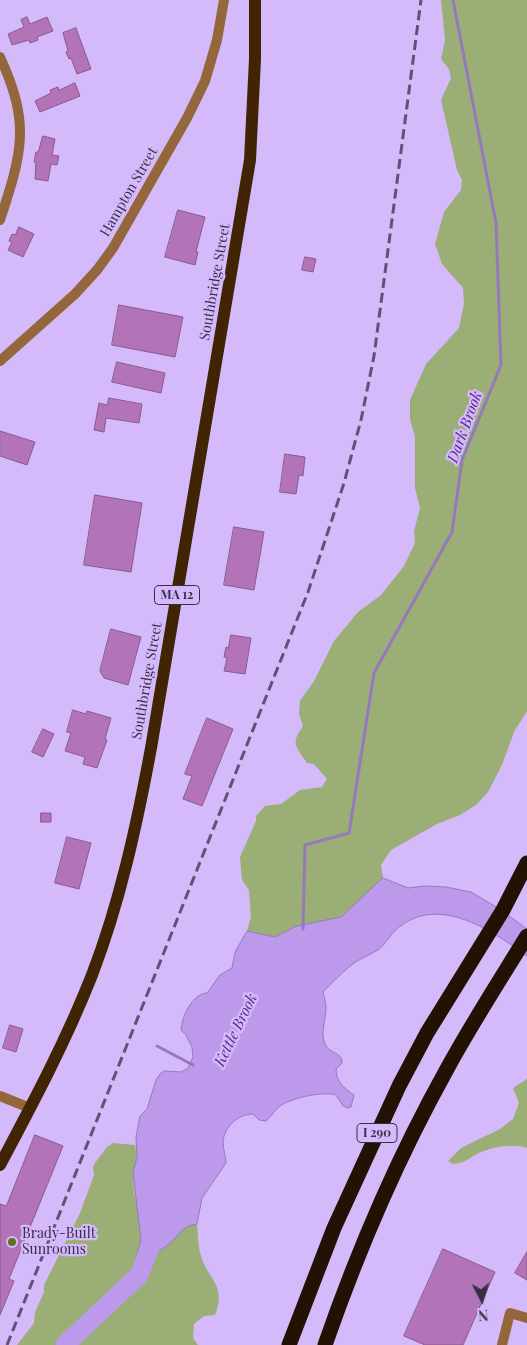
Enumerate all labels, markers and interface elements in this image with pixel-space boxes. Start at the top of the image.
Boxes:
street label: Hampton Street [97,144,161,240]
street label: Southbridge Street [196,222,234,342]
water label: Dark Brook [444,389,486,465]
road number: MA 12 [154,586,200,604]
street label: Southbridge Street [128,621,166,741]
water label: Kettle Brook [211,991,261,1069]
road number: I 290 [357,1124,397,1142]
place label: Brady-Built Sunrooms [22,1226,96,1258]
marker: Brady-Built Sunrooms [6,1236,18,1248]
north arrow [457,1275,507,1325]
text: N [477,1306,489,1325]

